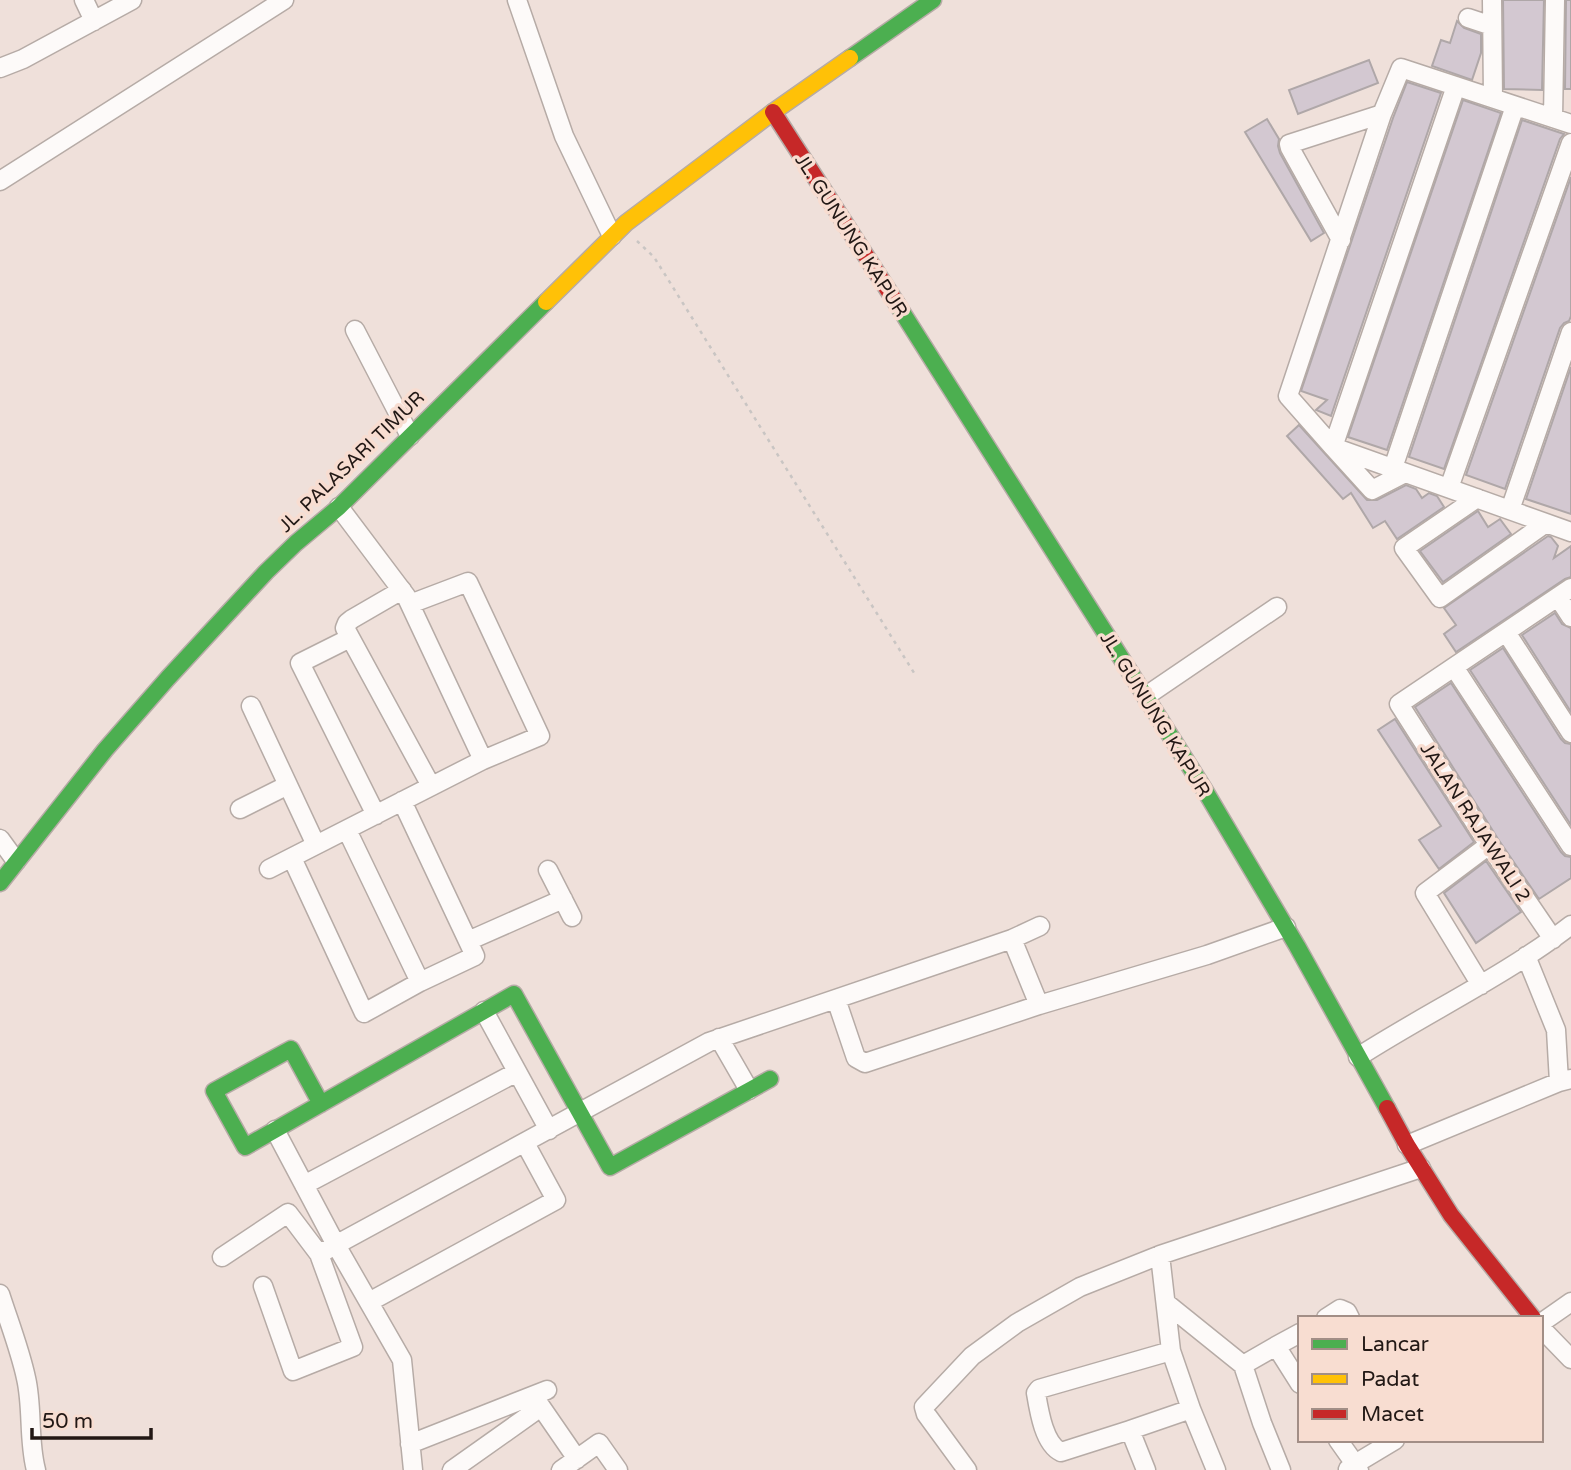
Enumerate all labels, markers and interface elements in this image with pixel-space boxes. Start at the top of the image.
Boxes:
street label: JL. GUNUNG KAPUR [790,150,912,321]
street label: JL. PALASARI TIMUR [274,387,429,537]
street label: JL. GUNUNG KAPUR [1095,628,1215,801]
street label: JALAN RAJAWALI 2 [1415,739,1535,906]
legend [1298,1316,1543,1442]
text: Lancar [1361,1332,1429,1357]
text: Padat [1361,1367,1419,1392]
scale bar [32,1396,150,1440]
text: Macet [1361,1402,1424,1427]
text: 50 m [42,1409,93,1434]

